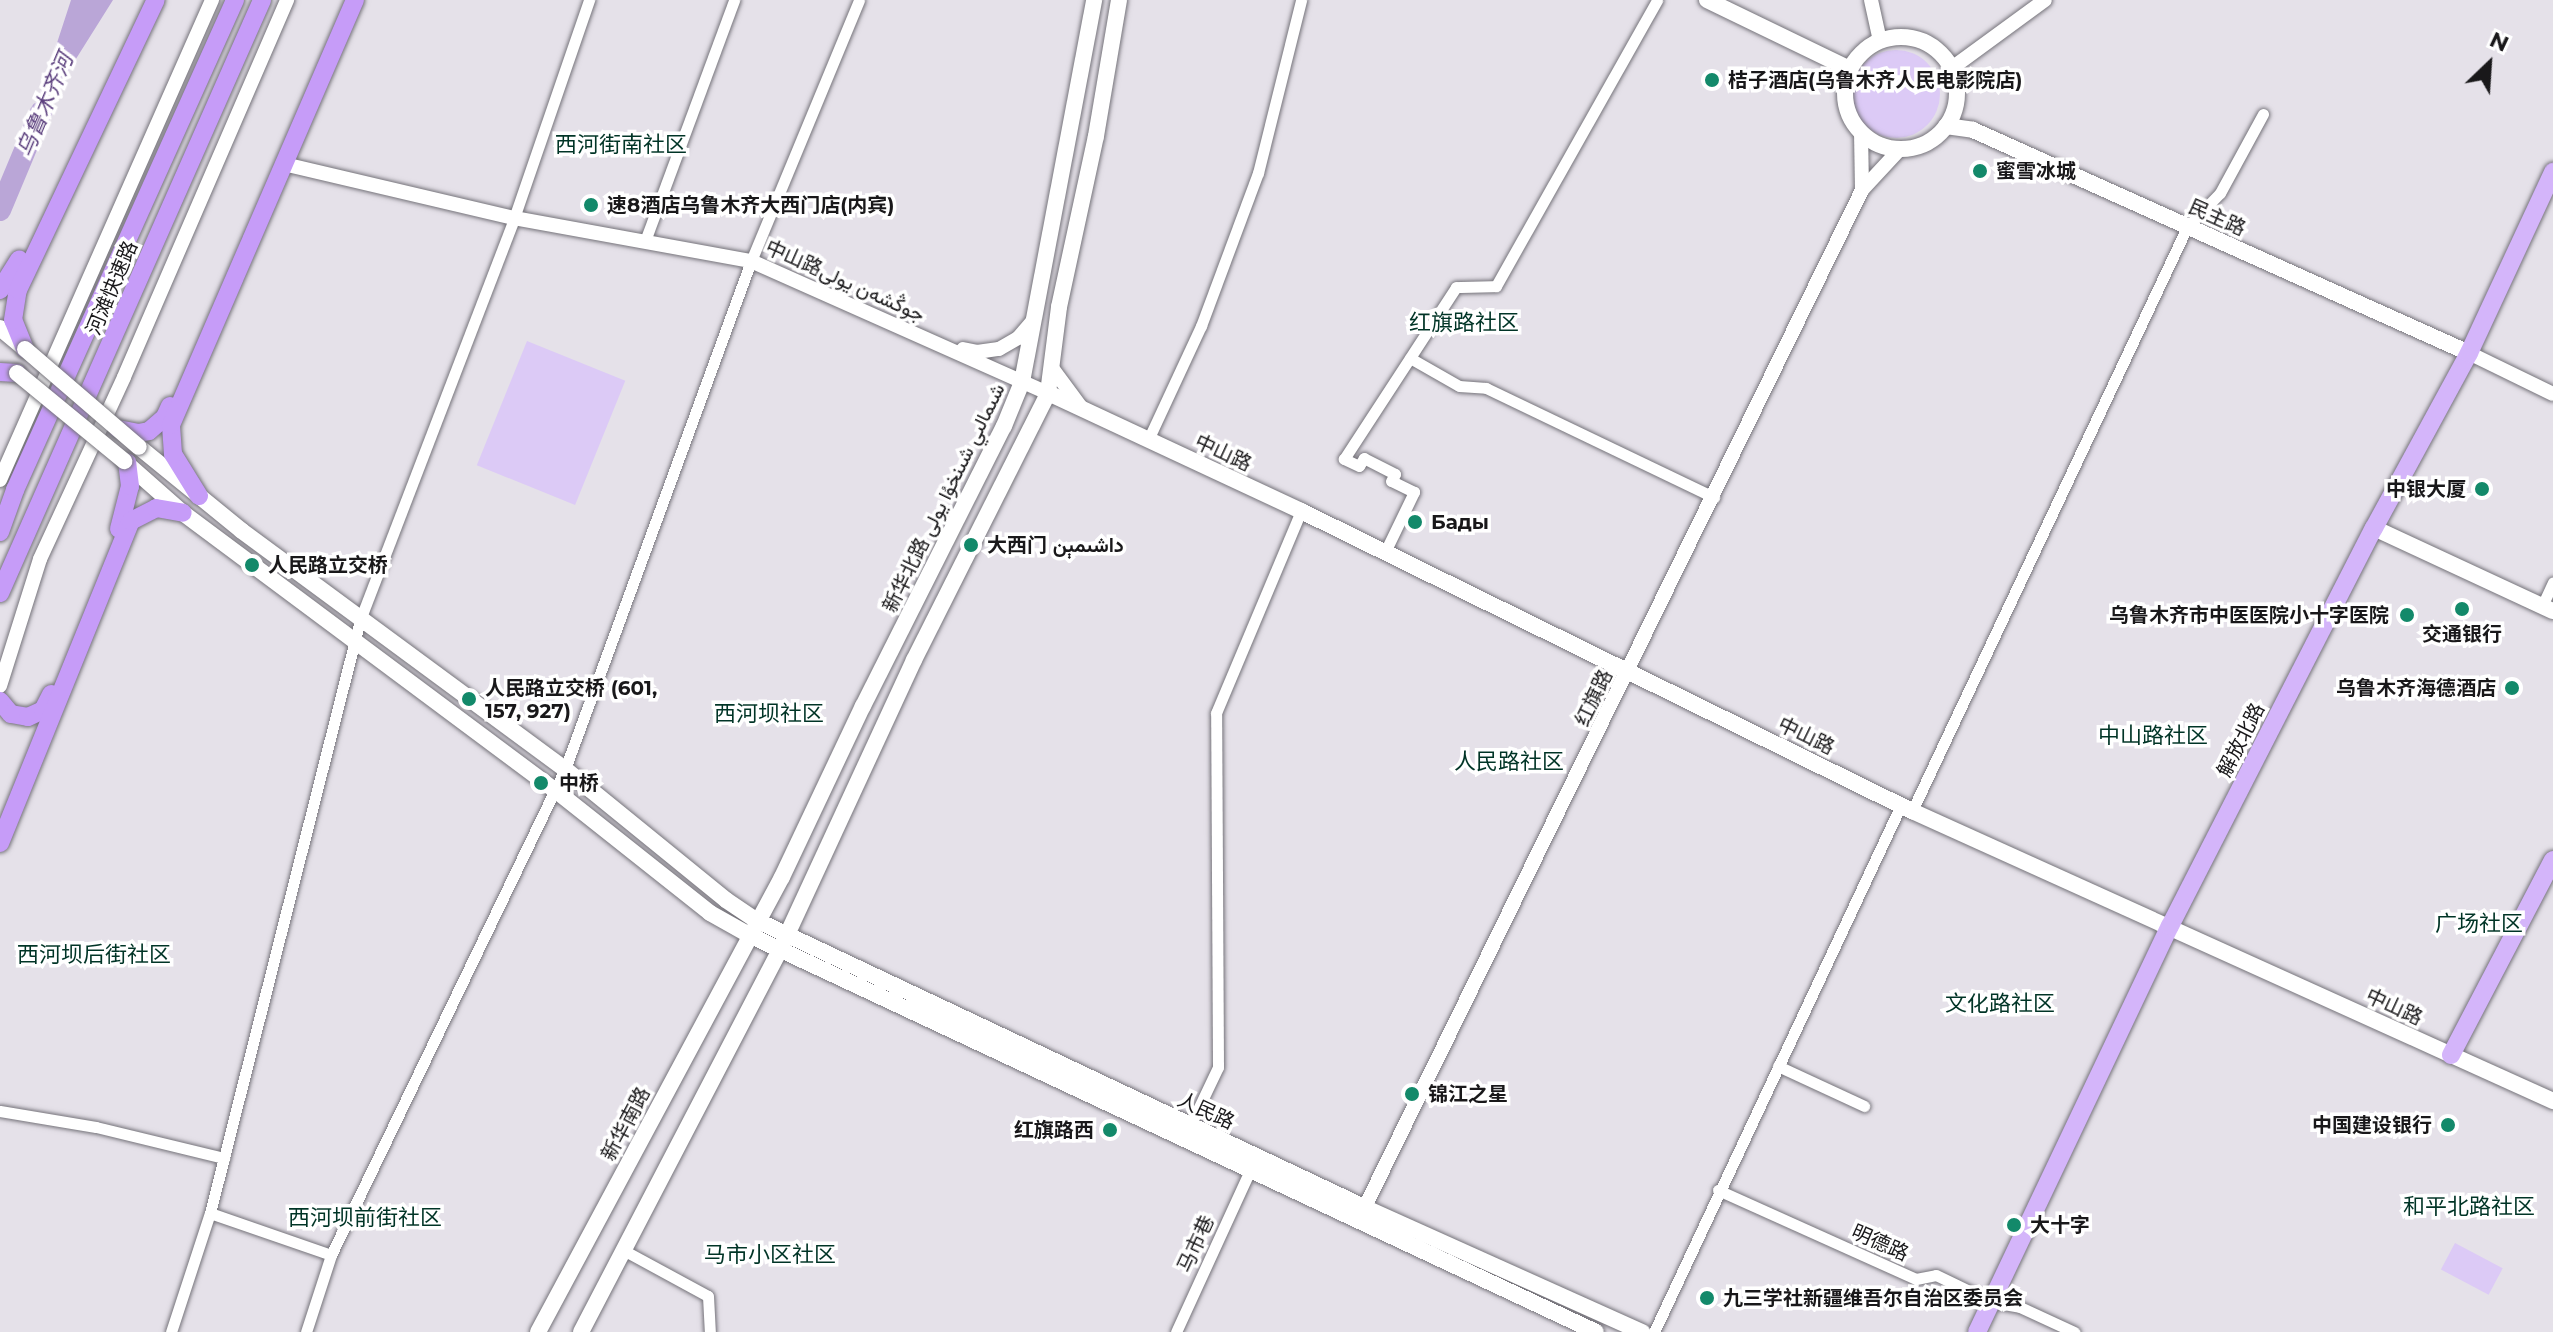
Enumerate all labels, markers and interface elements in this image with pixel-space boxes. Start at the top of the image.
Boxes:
north arrow [2449,24,2529,104]
text: N [2486,26,2513,58]
water label: 乌鲁木齐河 [11,49,79,161]
place label: 桔子酒店(乌鲁木齐人民电影院店) [1728,68,2022,92]
marker: 桔子酒店(乌鲁木齐人民电影院店) [1703,71,1721,89]
district label: 西河街南社区 [555,132,687,158]
place label: 蜜雪冰城 [1996,159,2076,183]
marker: 蜜雪冰城 [1971,162,1989,180]
place label: 速8酒店乌鲁木齐大西门店(内宾) [607,193,894,217]
street label: 民主路 [2185,195,2249,241]
marker: 速8酒店乌鲁木齐大西门店(内宾) [582,196,600,214]
street label: 中山路جوڭشەن يولى [761,235,929,327]
street label: 河滩快速路 [81,237,143,339]
district label: 红旗路社区 [1409,310,1519,336]
street label: 新华北路 شىمالىي شىنخۇا يولى [878,380,1010,616]
street label: 中山路 [1191,429,1255,477]
place label: 中银大厦 [2386,477,2466,501]
marker: 中银大厦 [2473,480,2491,498]
place label: Бады [1431,510,1489,534]
marker: Бады [1406,513,1424,531]
place label: 大西门 داشىمېن [987,533,1124,557]
marker: 大西门 داشىمېن [962,536,980,554]
place label: 人民路立交桥 [268,553,388,577]
marker: 人民路立交桥 [243,556,261,574]
marker: 交通银行 [2453,600,2471,618]
place label: 乌鲁木齐市中医医院小十字医院 [2109,603,2389,627]
marker: 乌鲁木齐市中医医院小十字医院 [2396,604,2418,626]
place label: 交通银行 [2422,622,2502,646]
street label: 红旗路 [1570,666,1618,730]
place label: 人民路立交桥 (601, 157, 927) [485,676,657,723]
place label: 乌鲁木齐海德酒店 [2336,676,2496,700]
marker: 乌鲁木齐海德酒店 [2503,679,2521,697]
marker: 人民路立交桥 (601, 157, 927) [460,690,478,708]
street label: 解放北路 [2212,699,2270,781]
district label: 西河坝社区 [714,701,824,727]
street label: 中山路 [1774,712,1838,760]
district label: 中山路社区 [2098,723,2208,749]
district label: 人民路社区 [1454,749,1564,775]
place label: 中桥 [559,771,599,795]
marker: 中桥 [530,772,552,794]
district label: 广场社区 [2435,911,2523,937]
district label: 西河坝后街社区 [17,942,171,968]
street label: 中山路 [2362,983,2426,1031]
district label: 文化路社区 [1945,991,2055,1017]
place label: 锦江之星 [1428,1082,1508,1106]
street label: 新华南路 [597,1083,655,1165]
marker: 锦江之星 [1403,1085,1421,1103]
street label: 人民路 [1174,1087,1238,1135]
place label: 中国建设银行 [2312,1113,2432,1137]
marker: 中国建设银行 [2439,1116,2457,1134]
place label: 红旗路西 [1014,1118,1094,1142]
marker: 红旗路西 [1101,1121,1119,1139]
district label: 和平北路社区 [2403,1194,2535,1220]
district label: 西河坝前街社区 [288,1205,442,1231]
street label: 马市巷 [1172,1212,1220,1276]
place label: 大十字 [2030,1213,2090,1237]
marker: 大十字 [2005,1216,2023,1234]
street label: 明德路 [1848,1220,1912,1266]
district label: 马市小区社区 [704,1242,836,1268]
place label: 九三学社新疆维吾尔自治区委员会 [1723,1286,2023,1310]
marker: 九三学社新疆维吾尔自治区委员会 [1698,1289,1716,1307]

